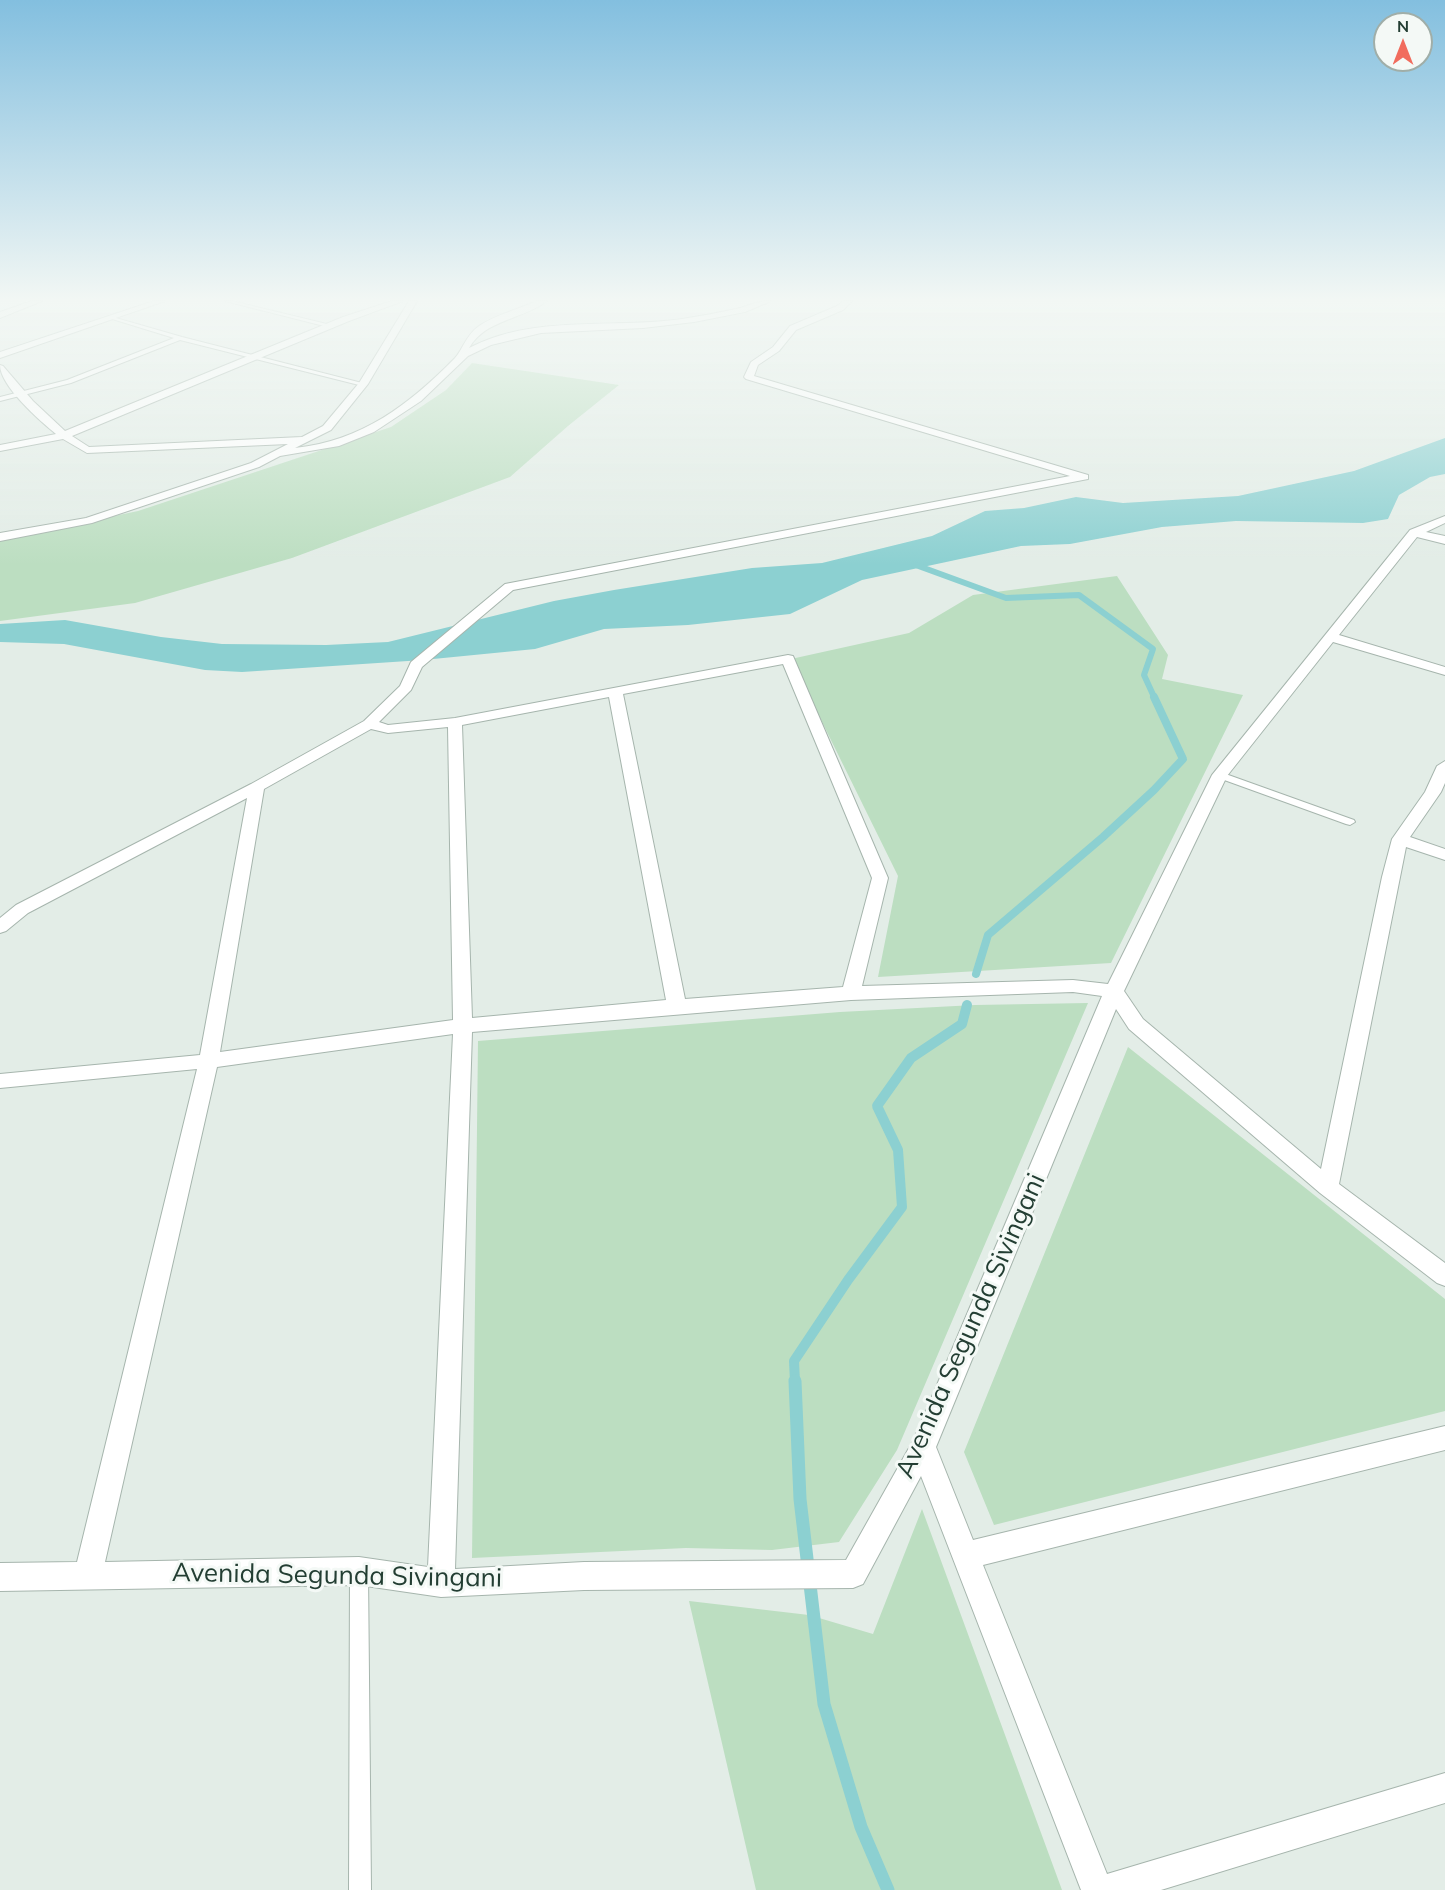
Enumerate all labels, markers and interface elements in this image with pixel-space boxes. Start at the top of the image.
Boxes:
north arrow [1373,12,1433,72]
text: N [1397,16,1409,36]
street label: Avenida Segunda Sivingani [890,1169,1052,1483]
street label: Avenida Segunda Sivingani [172,1558,502,1594]

